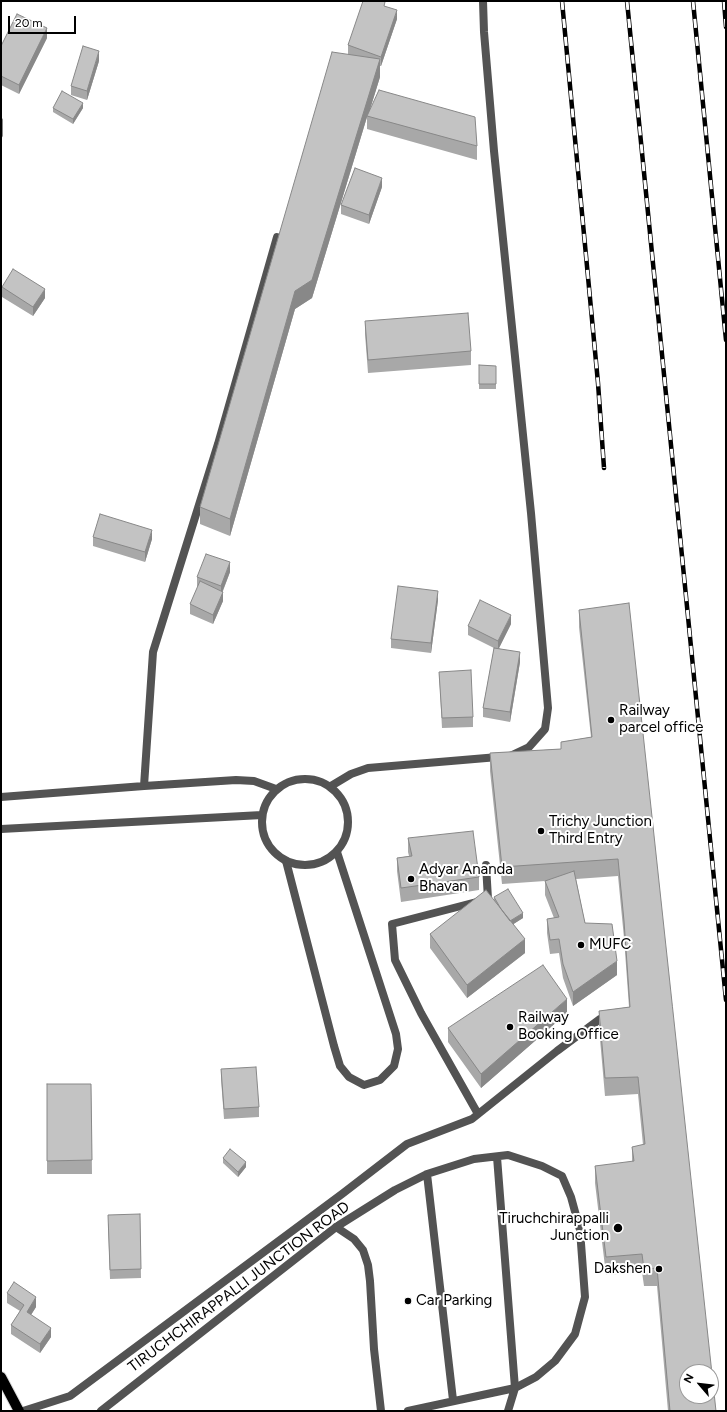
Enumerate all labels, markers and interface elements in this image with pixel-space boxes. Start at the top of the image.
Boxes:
scale bar [10,8,78,34]
text: 20 m [15,16,43,30]
place label: Railway parcel office [619,702,703,737]
marker: Railway parcel office [606,715,616,725]
place label: Trichy Junction Third Entry [549,813,652,848]
marker: Trichy Junction Third Entry [536,826,546,836]
place label: Adyar Ananda Bhavan [419,861,513,896]
marker: Adyar Ananda Bhavan [406,874,416,884]
place label: MUFC [589,936,631,954]
marker: MUFC [576,940,586,950]
place label: Railway Booking Office [518,1009,619,1044]
marker: Railway Booking Office [505,1022,515,1032]
street label: TIRUCHCHIRAPPALLI JUNCTION ROAD [125,1198,353,1376]
place label: Tiruchchirappalli Junction [499,1210,609,1245]
marker: Tiruchchirappalli Junction [612,1222,624,1234]
place label: Dakshen [594,1260,651,1278]
marker: Dakshen [654,1264,664,1274]
place label: Car Parking [416,1292,492,1310]
marker: Car Parking [403,1296,413,1306]
north arrow [679,1364,719,1404]
text: N [681,1372,697,1385]

